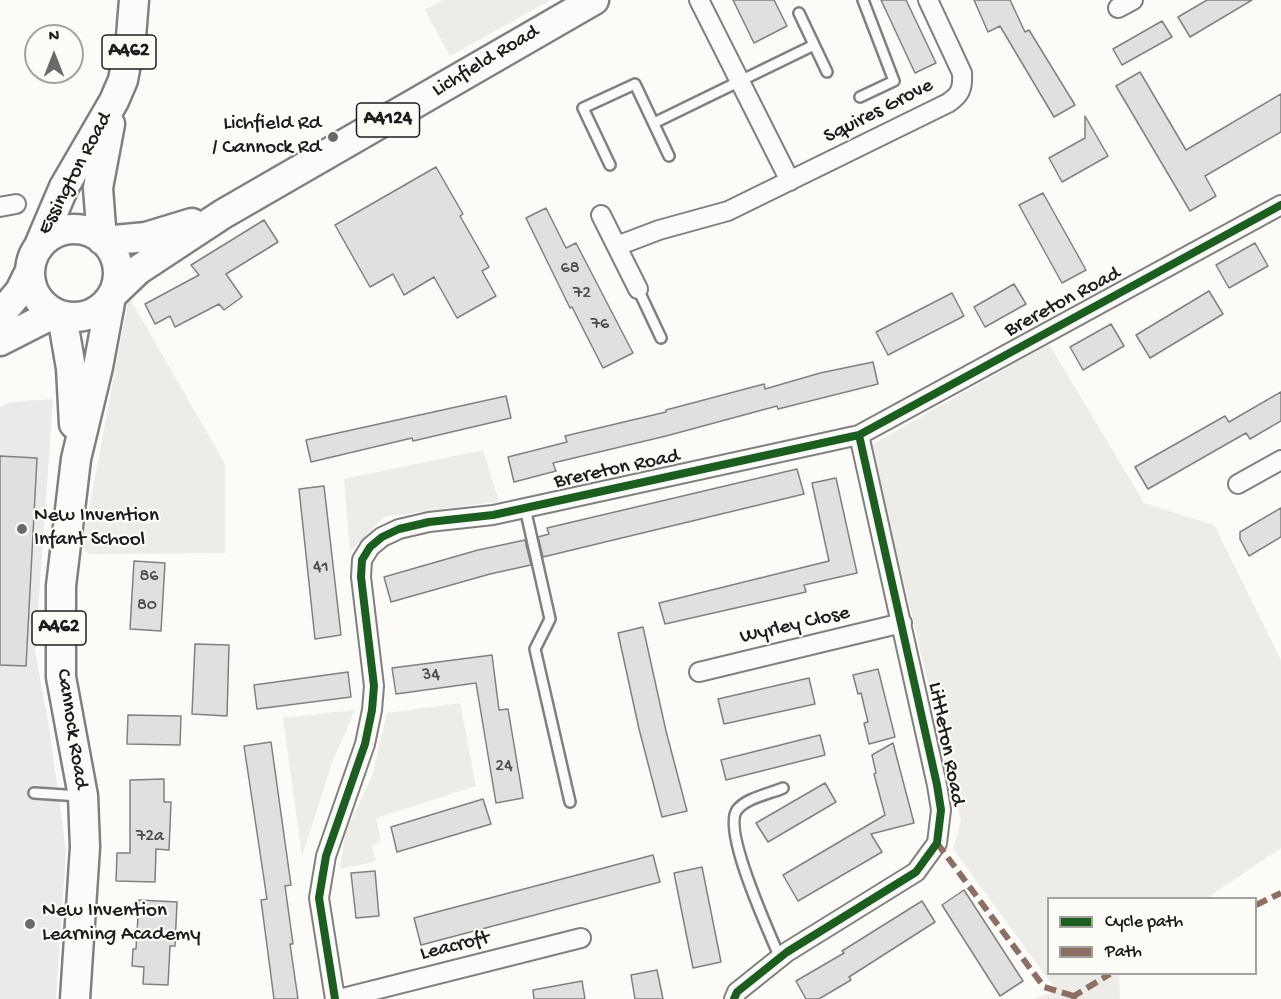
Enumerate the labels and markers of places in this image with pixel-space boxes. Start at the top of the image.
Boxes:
place label: Lichfield Rd / Cannock Rd [212,112,321,162]
marker: Lichfield Rd / Cannock Rd [326,130,340,144]
place label: New Invention Infant School [34,504,159,554]
marker: New Invention Infant School [15,522,29,536]
place label: New Invention Learning Academy [42,899,201,949]
marker: New Invention Learning Academy [23,917,37,931]

